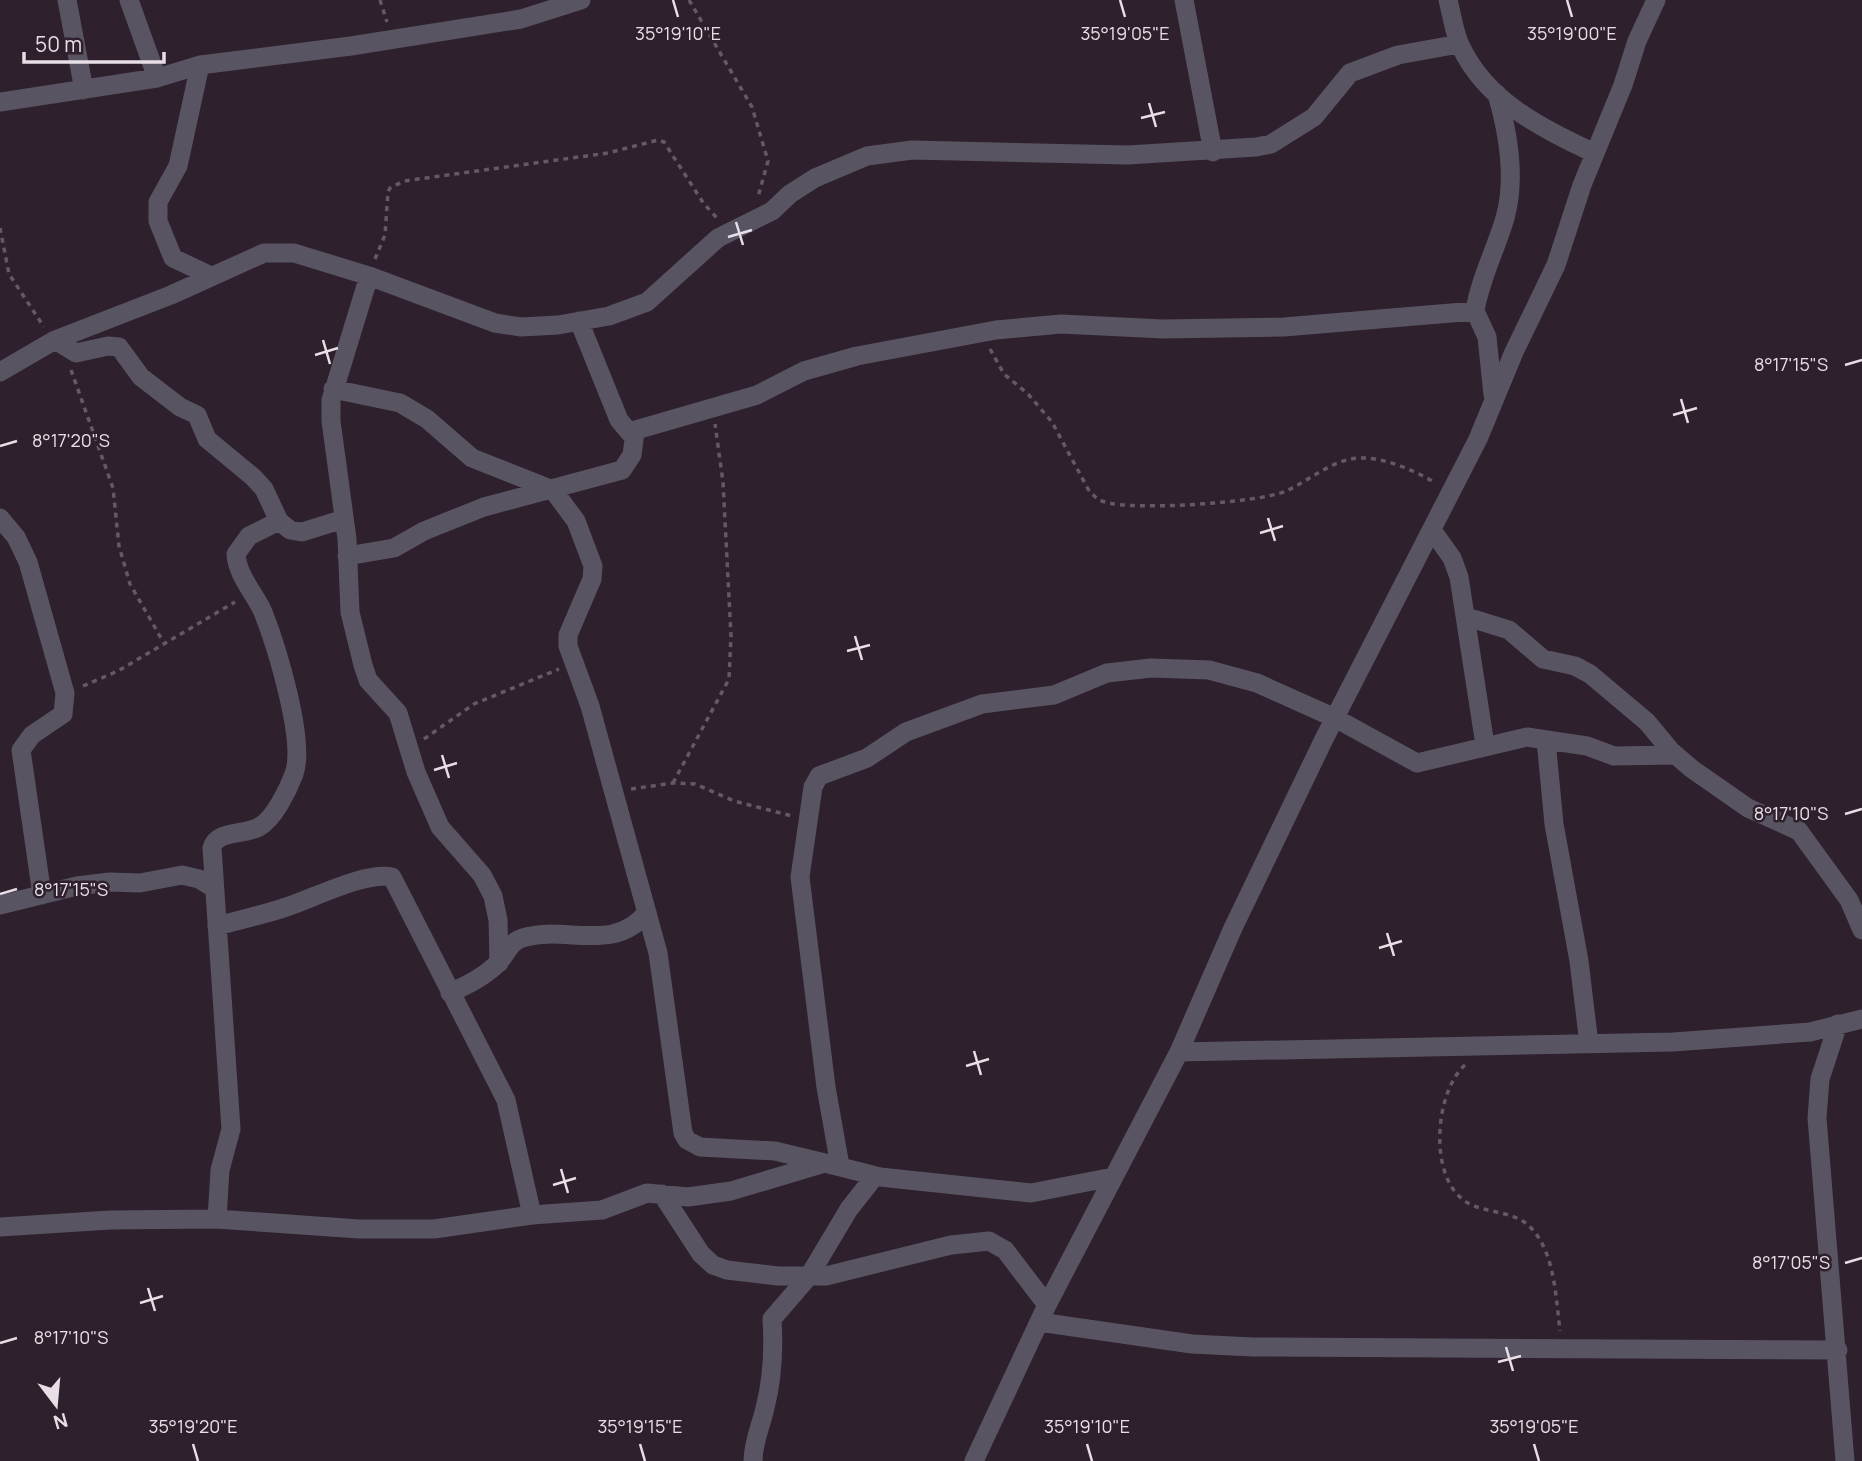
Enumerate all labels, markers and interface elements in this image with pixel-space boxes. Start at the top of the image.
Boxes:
scale bar [24,21,164,65]
text: 35°19'10"E [635,21,721,45]
text: 35°19'05"E [1080,21,1170,45]
text: 35°19'00"E [1527,21,1617,45]
text: 50 m [35,30,82,58]
text: 8°17'15"S [1754,352,1828,376]
text: 8°17'20"S [32,428,110,452]
text: 8°17'10"S [1754,801,1828,825]
text: 8°17'15"S [34,877,108,901]
text: 8°17'05"S [1752,1250,1830,1274]
text: 8°17'10"S [34,1325,108,1349]
north arrow [21,1370,91,1440]
text: N [51,1407,71,1436]
text: 35°19'20"E [148,1414,238,1438]
text: 35°19'15"E [597,1414,683,1438]
text: 35°19'10"E [1044,1414,1130,1438]
text: 35°19'05"E [1489,1414,1579,1438]

